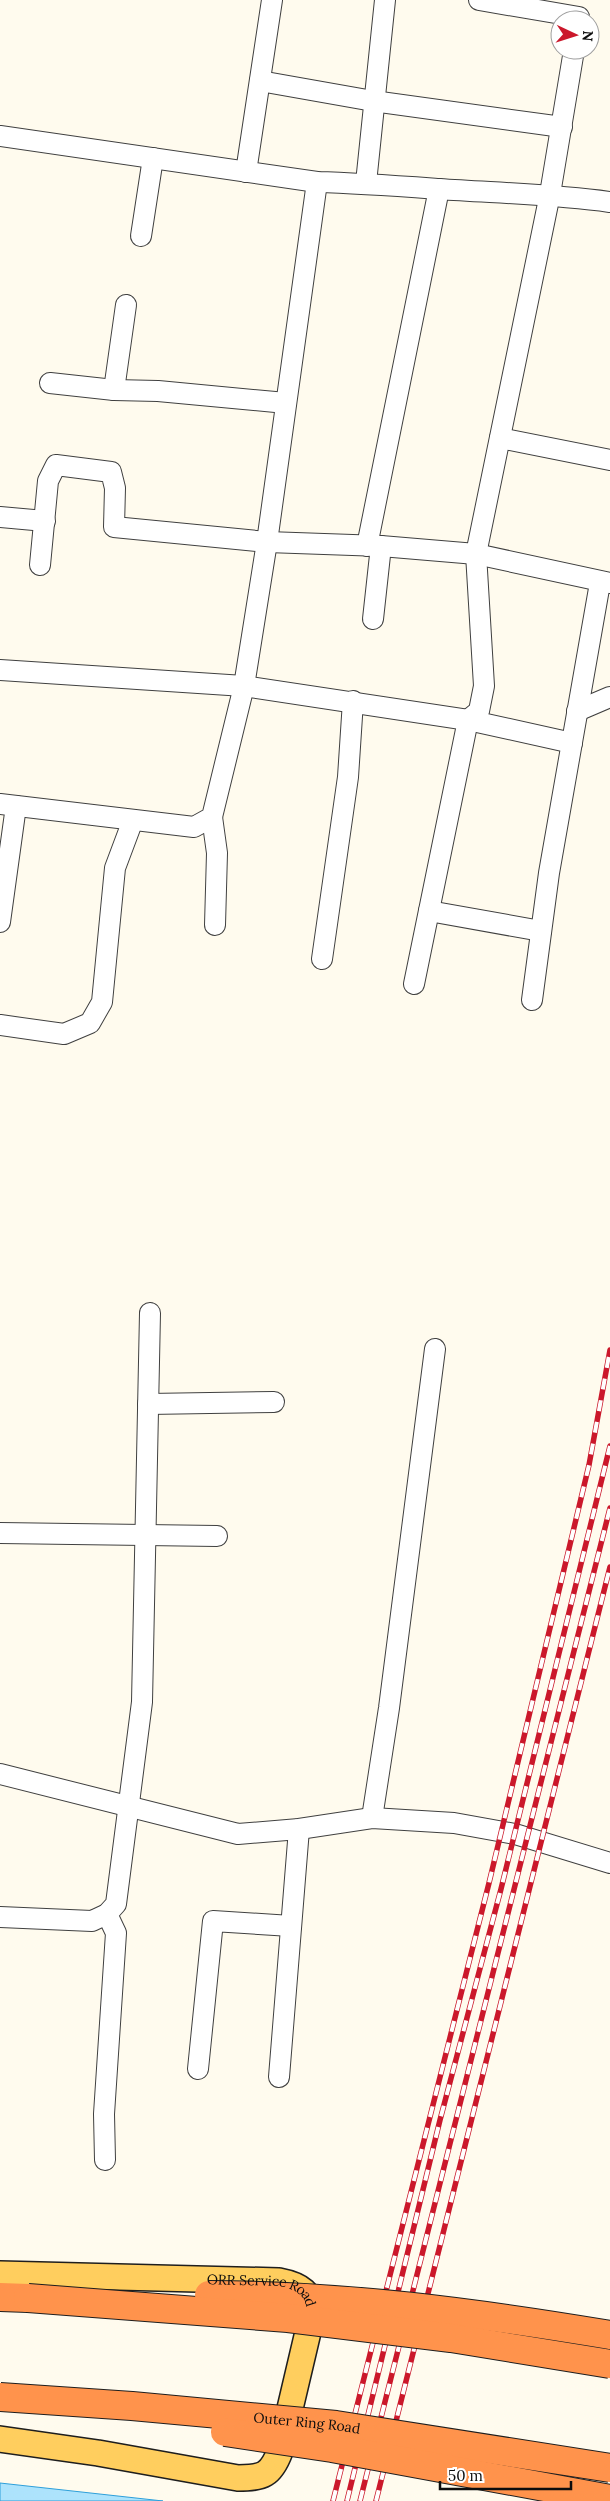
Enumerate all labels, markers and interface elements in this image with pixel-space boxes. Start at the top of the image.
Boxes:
north arrow [550,10,600,60]
text: N [579,30,597,42]
street label: ORR Service Road [207,2270,320,2309]
street label: Outer Ring Road [253,2408,362,2438]
scale bar [440,2458,571,2490]
text: 50 m [448,2466,483,2485]

